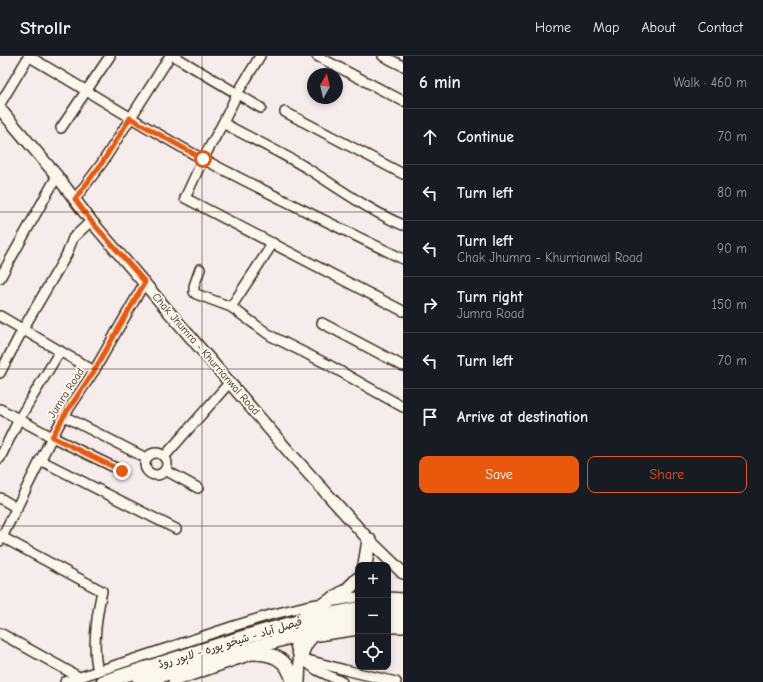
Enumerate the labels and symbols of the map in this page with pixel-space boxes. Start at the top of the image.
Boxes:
north arrow [307,68,343,104]
route start [194,150,212,168]
street label: Chak Jhumra - Khurrianwal Road [150,290,263,418]
street label: Jumra Road [45,365,87,420]
route end [113,462,131,480]
street label: فیصل آباد - شیخو پورہ - لاہور روڈ [156,615,304,673]

